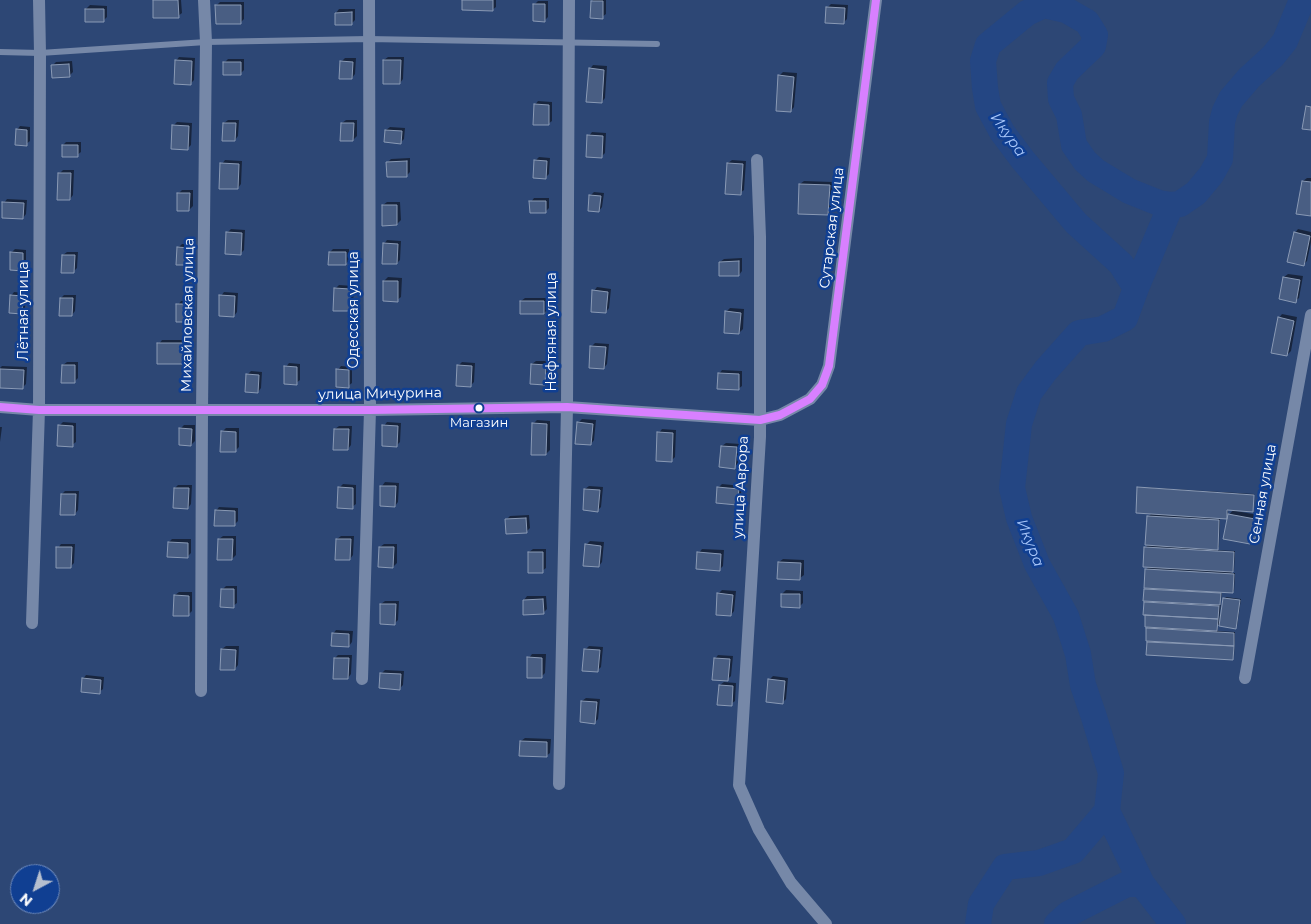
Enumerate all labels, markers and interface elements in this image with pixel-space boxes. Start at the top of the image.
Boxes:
water label: Икура [986,109,1030,161]
street label: Сутарская улица [816,166,848,290]
street label: Михайловская улица [178,238,198,392]
street label: Одесская улица [346,251,362,369]
street label: Лётная улица [16,261,32,361]
street label: Нефтяная улица [544,272,560,392]
street label: улица Мичурина [318,385,442,403]
marker: Магазин [474,403,484,413]
place label: Магазин [450,415,508,431]
street label: улица Аврора [730,435,752,539]
street label: Сенная улица [1246,443,1280,545]
water label: Икура [1012,517,1048,569]
north arrow [10,864,60,914]
text: N [16,889,36,910]

